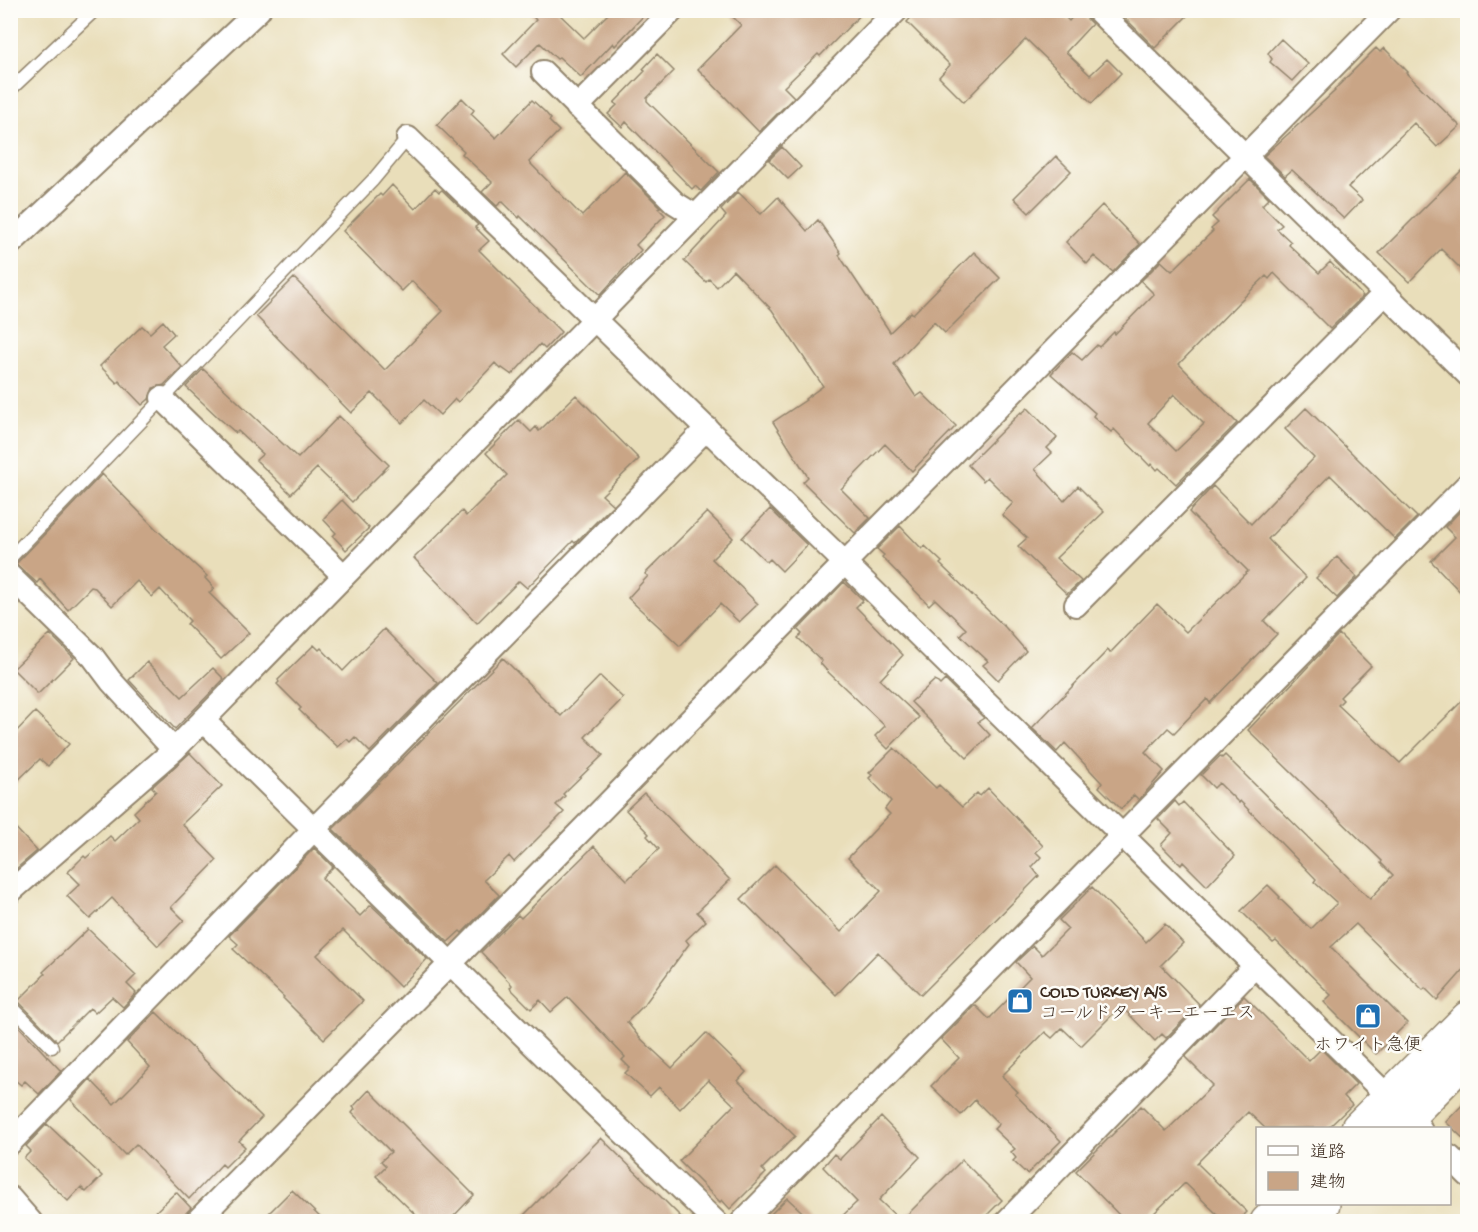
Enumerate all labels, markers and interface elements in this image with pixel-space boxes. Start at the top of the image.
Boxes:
place label: COLD TURKEY A/S コールドターキーエーエス [1040,983,1255,1025]
shop icon: COLD TURKEY A/S コールドターキーエーエス [1005,986,1035,1016]
shop icon: ホワイト急便 [1353,1001,1383,1031]
place label: ホワイト急便 [1314,1035,1422,1057]
legend [1256,1127,1451,1205]
text: 道路 [1310,1142,1346,1164]
text: 建物 [1310,1172,1346,1194]

